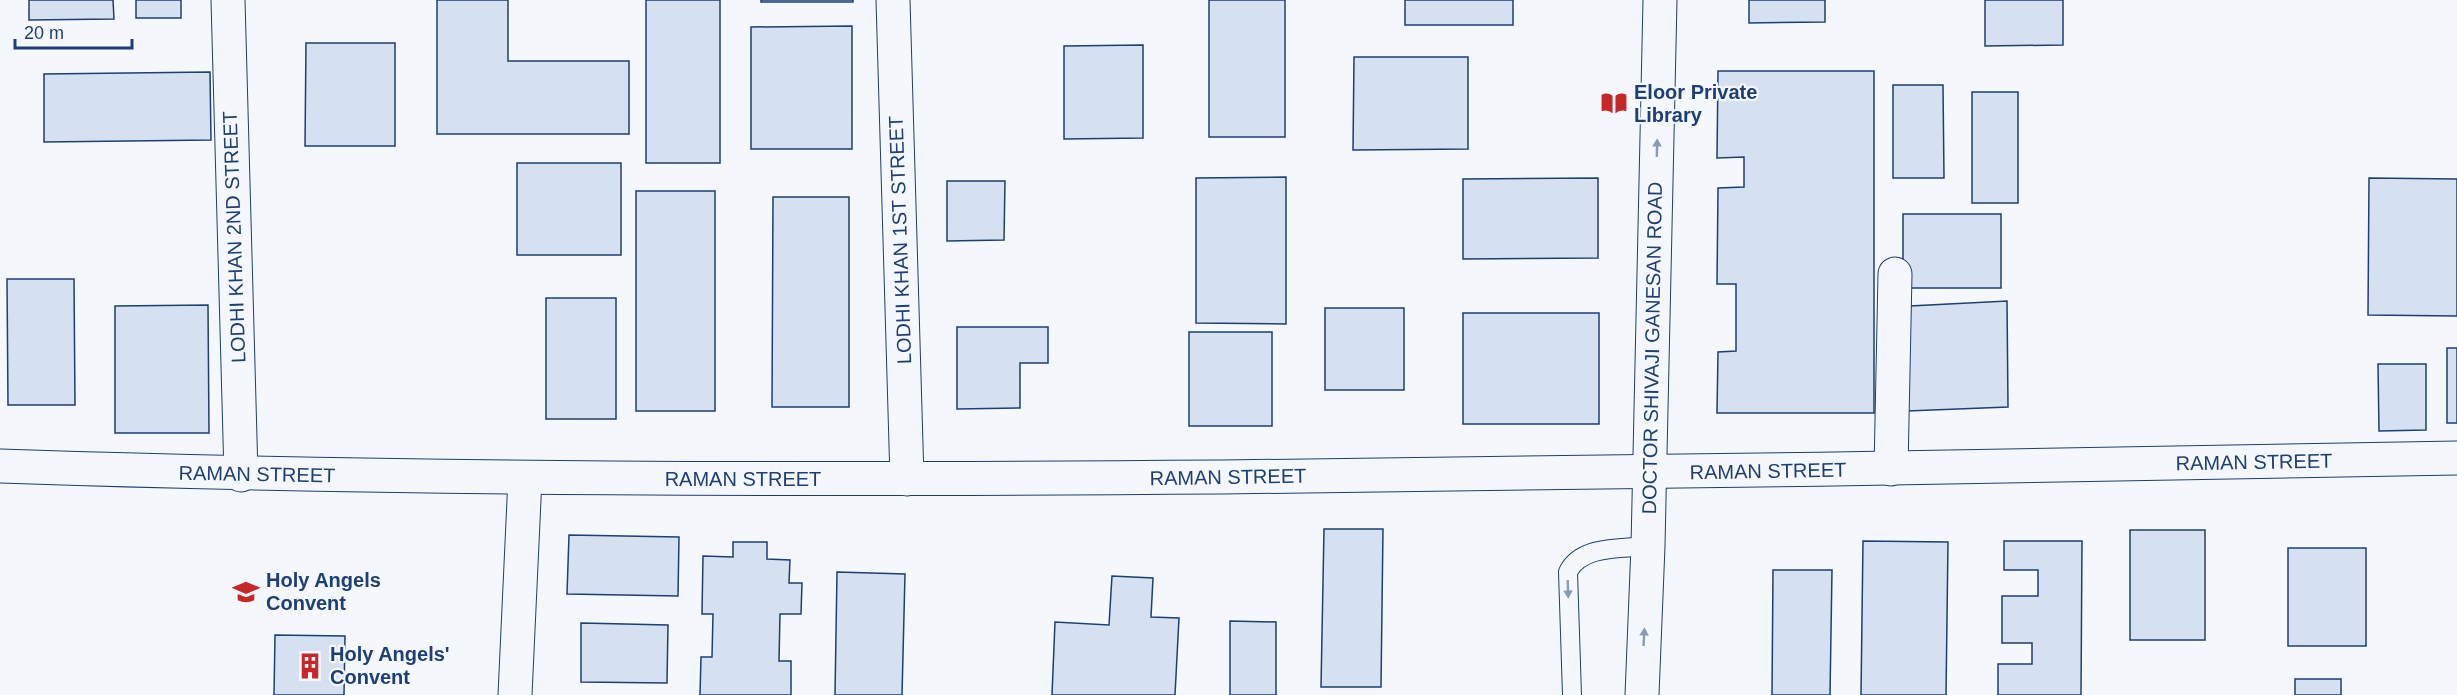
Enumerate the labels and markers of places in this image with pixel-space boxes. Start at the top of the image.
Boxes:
place label: Eloor Private Library [1634,81,1757,126]
library icon: Eloor Private Library [1599,88,1629,118]
place label: Holy Angels Convent [266,569,381,614]
school or university icon: Holy Angels Convent [231,577,261,607]
place label: Holy Angels' Convent [330,643,450,688]
building icon: Holy Angels' Convent [295,651,325,681]

